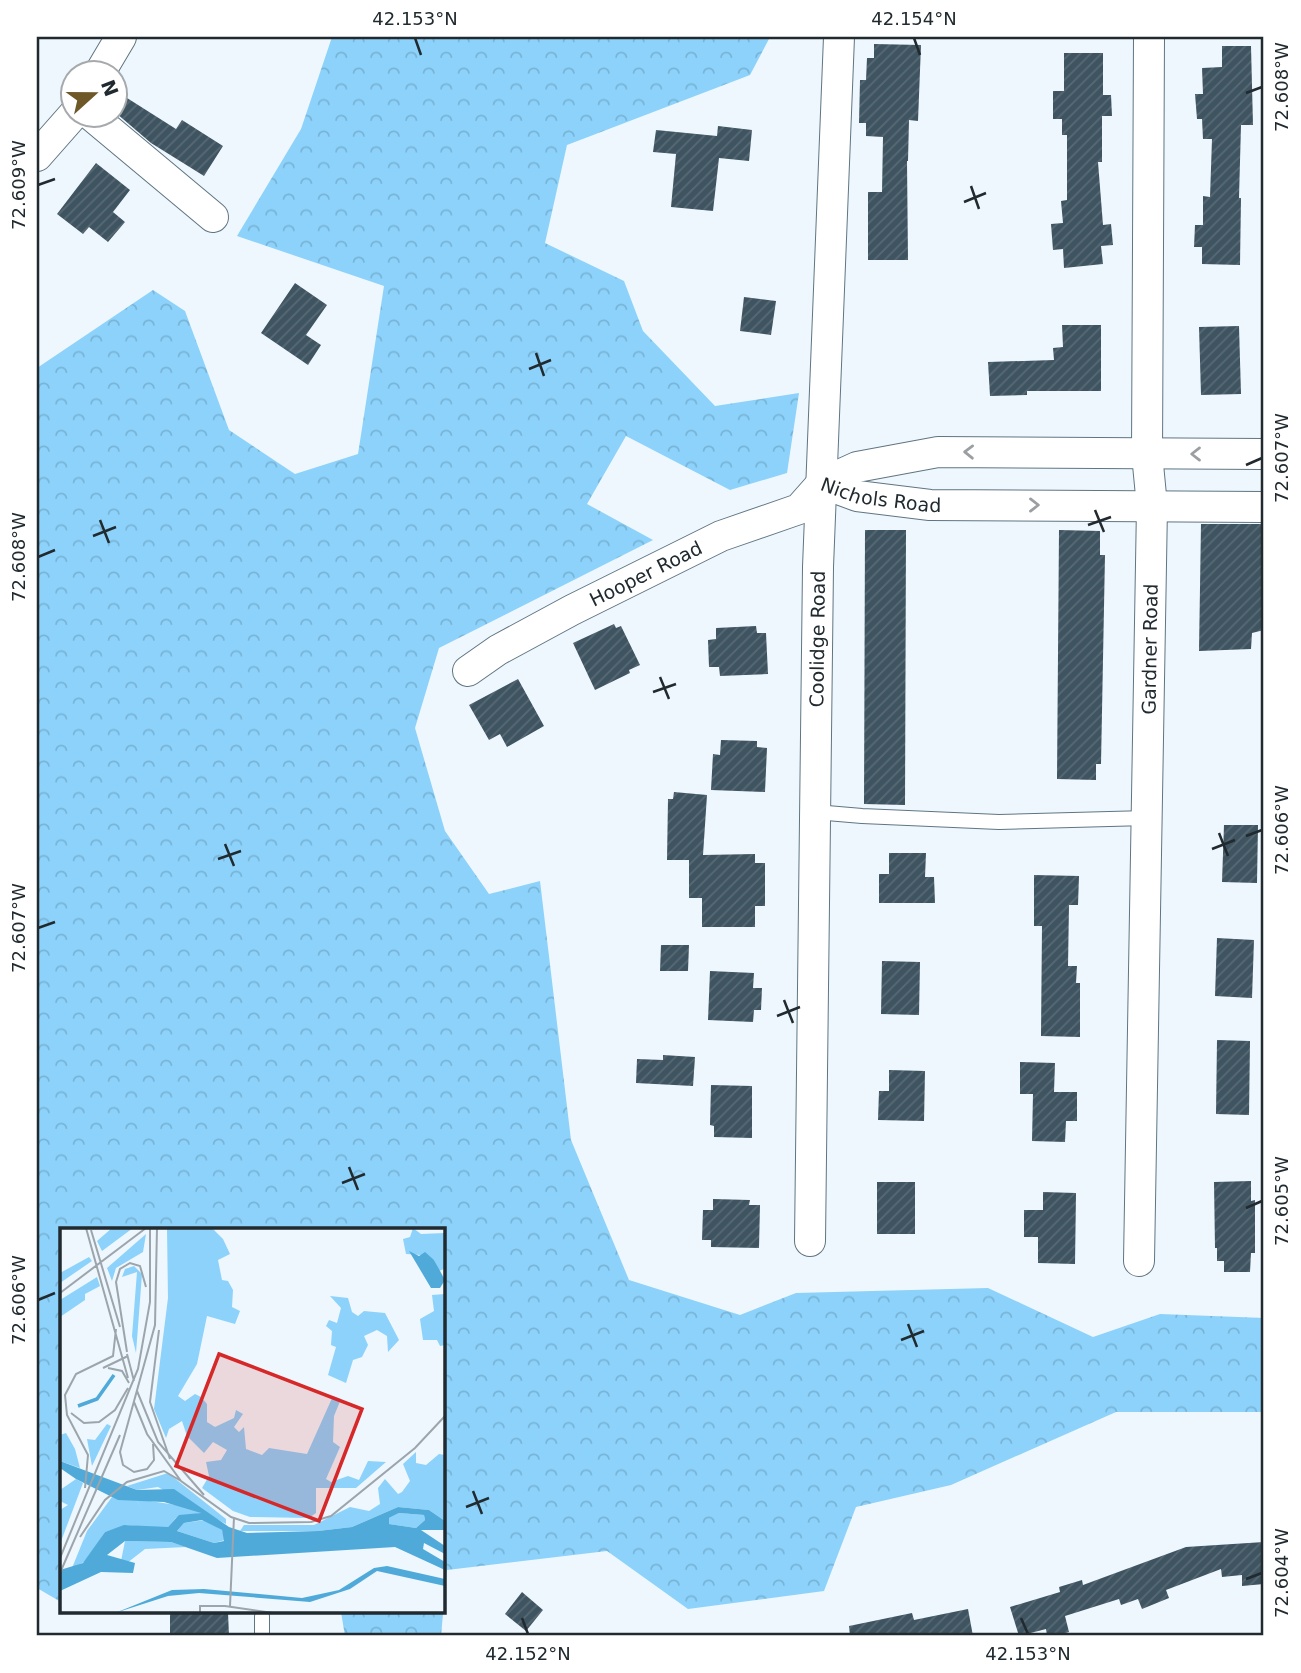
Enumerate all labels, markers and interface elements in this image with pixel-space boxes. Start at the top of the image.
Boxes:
text: 42.153°N [372,8,458,29]
text: 42.154°N [871,8,957,29]
text: 72.608°W [1271,42,1292,132]
north arrow [60,60,130,130]
text: N [97,77,123,99]
text: 72.609°W [8,140,29,230]
text: 72.607°W [1271,413,1292,503]
one-way arrow [963,444,973,460]
one-way arrow [1190,446,1201,462]
street label: Nichols Road [818,473,941,516]
one-way arrow [1029,497,1040,513]
text: 72.608°W [8,512,29,602]
street label: Hooper Road [586,536,706,611]
street label: Coolidge Road [805,571,829,708]
street label: Gardner Road [1137,583,1162,715]
text: 72.606°W [1271,785,1292,875]
text: 72.607°W [8,883,29,973]
text: 72.605°W [1271,1156,1292,1246]
inset map [60,1228,444,1614]
text: 72.606°W [8,1255,29,1345]
text: 72.604°W [1271,1528,1292,1618]
text: 42.152°N [485,1643,571,1664]
text: 42.153°N [985,1643,1071,1664]

